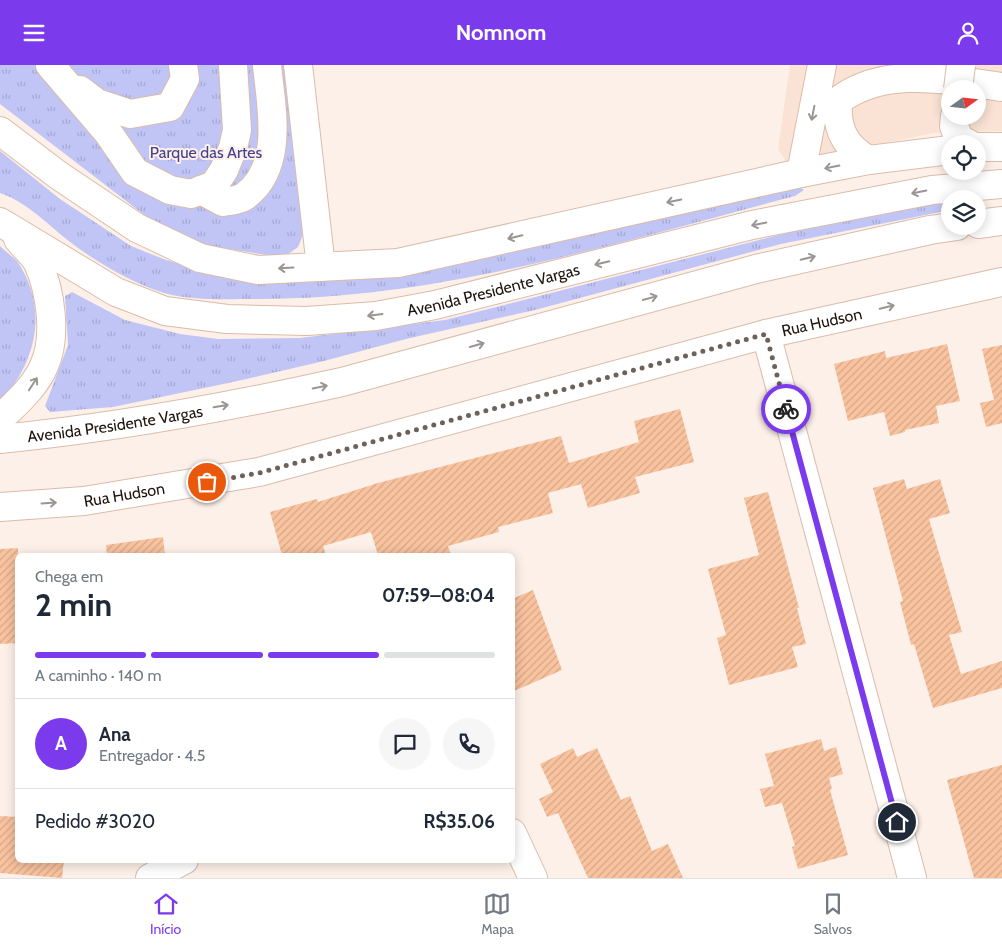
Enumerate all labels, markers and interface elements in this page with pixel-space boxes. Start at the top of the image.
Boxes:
icon: menu [20,19,48,47]
text: Nomnom [456,19,546,46]
icon: person [954,19,982,47]
north arrow [941,80,986,125]
map controls [941,80,986,235]
one-way arrow [807,105,817,121]
button: locate [941,135,986,180]
park label: Parque das Artes [150,143,263,162]
one-way arrow [825,162,841,172]
one-way arrow [911,188,927,197]
button: layers [941,190,986,235]
one-way arrow [666,196,682,206]
one-way arrow [752,220,768,229]
one-way arrow [508,233,524,242]
one-way arrow [799,252,815,262]
street label: Avenida Presidente Vargas [405,259,582,320]
one-way arrow [594,259,610,268]
one-way arrow [278,264,294,273]
one-way arrow [642,292,658,302]
one-way arrow [879,302,895,311]
street label: Rua Hudson [780,304,864,340]
one-way arrow [368,311,384,321]
one-way arrow [468,340,484,349]
one-way arrow [28,377,38,391]
one-way arrow [311,382,327,391]
courier [761,384,811,434]
icon: bike [772,395,800,423]
street label: Avenida Presidente Vargas [26,401,204,446]
one-way arrow [213,401,229,411]
pin [186,461,228,503]
icon: bag [193,468,221,496]
street label: Rua Hudson [82,478,166,510]
one-way arrow [40,499,56,508]
text: Chega em [35,567,103,586]
text: 07:59–08:04 [382,584,495,607]
text: 2 min [35,585,112,624]
text: A caminho · 140 m [35,666,162,685]
button: chat [379,718,431,770]
button: phone [443,718,495,770]
text: Ana [99,723,131,746]
text: A [55,732,67,755]
text: Entregador · 4.5 [99,746,205,765]
pin [876,801,918,843]
icon: home [883,808,911,836]
text: Pedido #3020 [35,810,155,833]
text: R$35.06 [424,810,495,833]
tab: Início [150,890,181,938]
tab: Mapa [481,890,514,938]
tab: Salvos [814,890,852,938]

